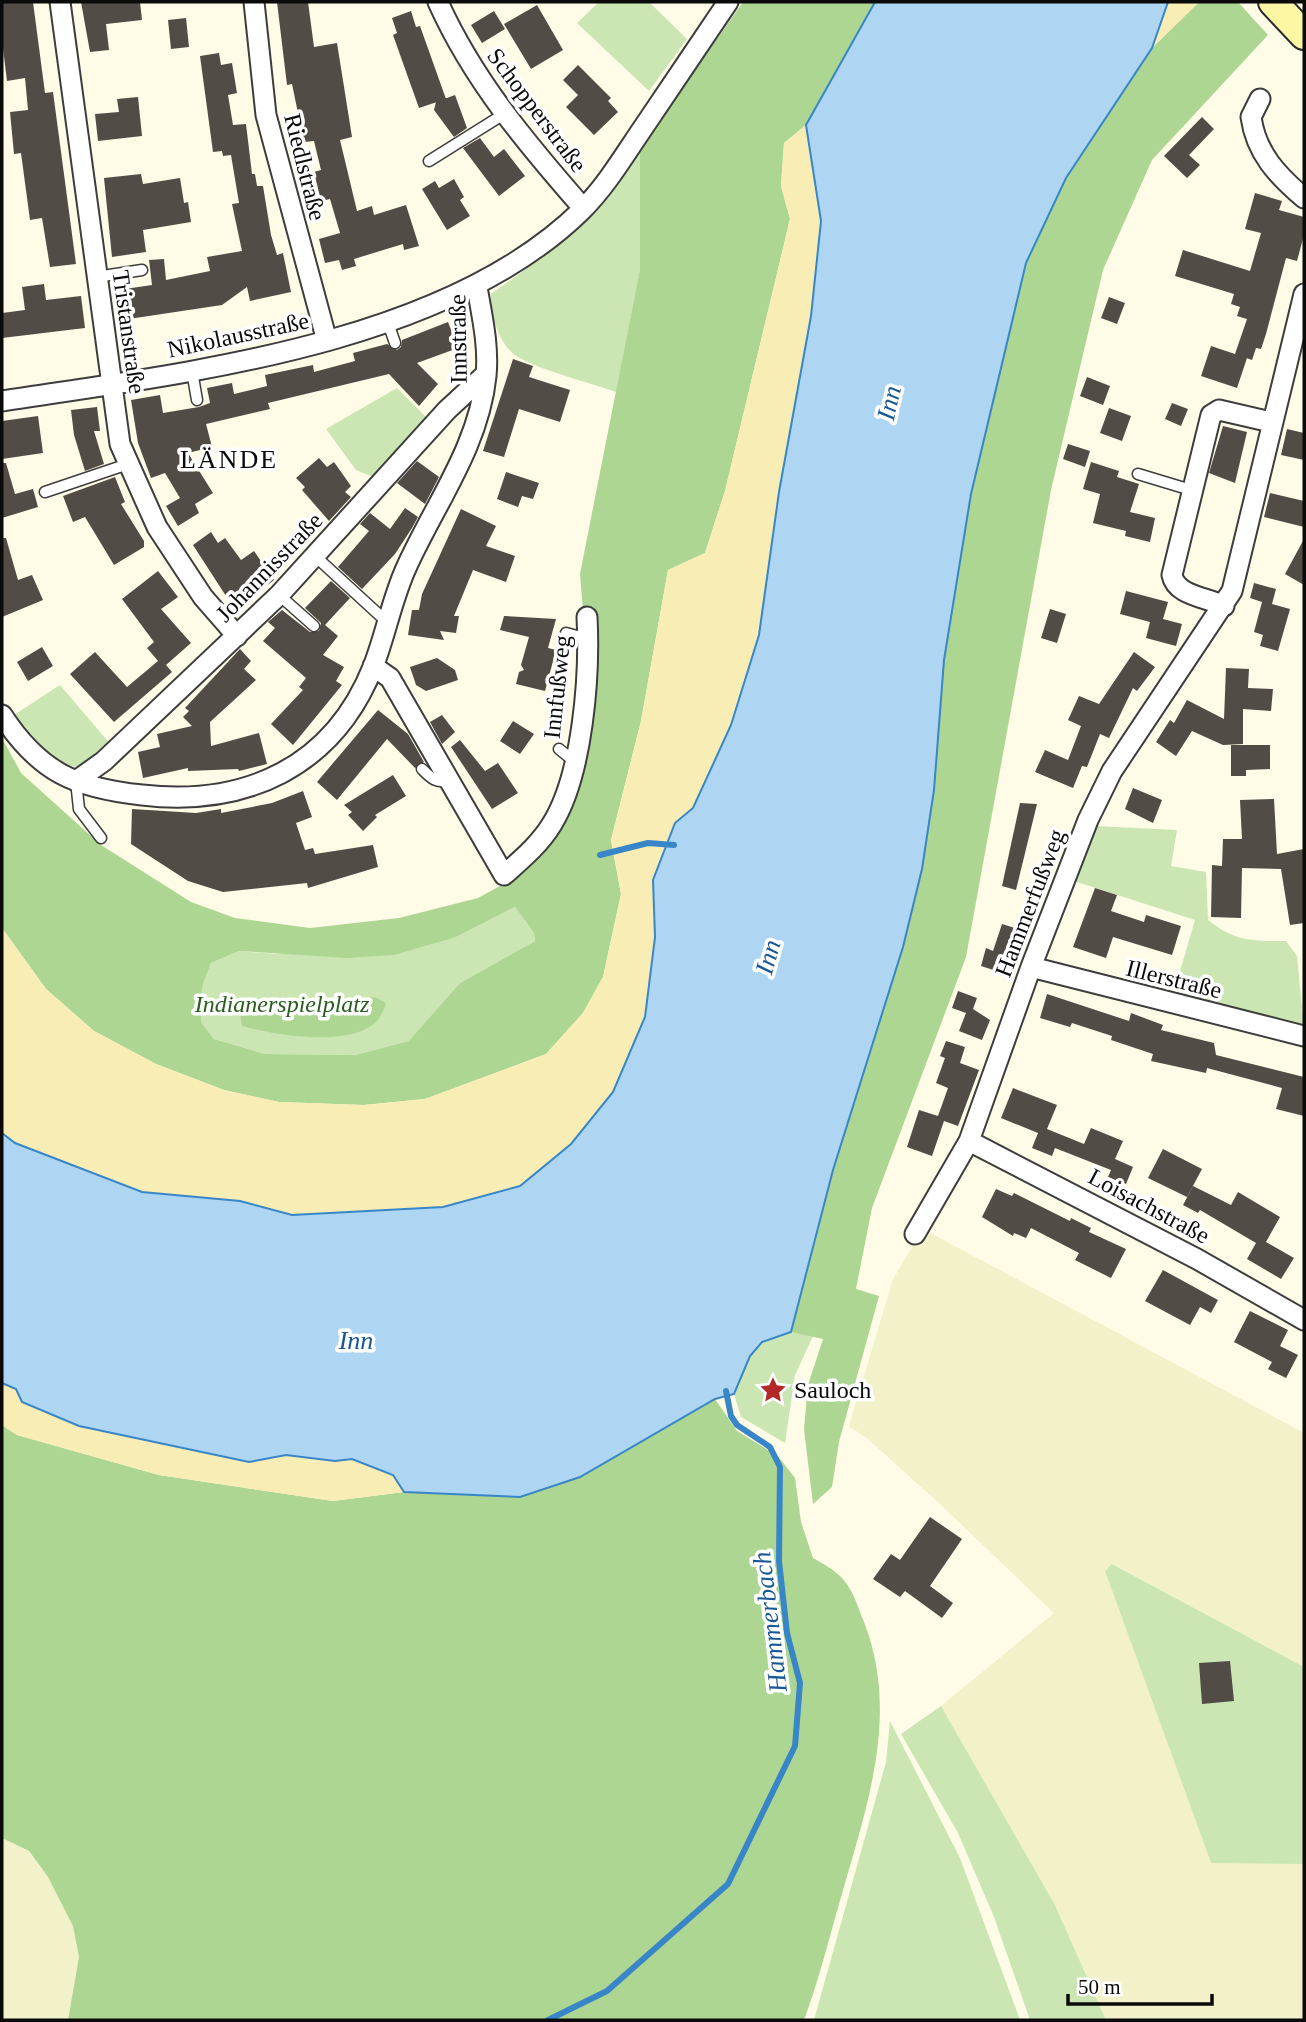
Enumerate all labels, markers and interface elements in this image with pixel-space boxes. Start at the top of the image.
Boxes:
street label: Schopperstraße [482,43,592,177]
street label: Riedlstraße [279,111,331,223]
street label: Tristanstraße [107,269,151,395]
street label: Innstraße [444,294,472,384]
street label: Nikolausstraße [165,307,311,363]
water label: Inn [871,383,907,424]
district label: LÄNDE [180,445,278,474]
street label: Johannisstraße [211,507,327,627]
street label: Innfußweg [539,634,575,740]
street label: Hammerfußweg [990,826,1070,980]
water label: Inn [749,936,787,979]
street label: Illerstraße [1124,955,1224,1003]
park label: Indianerspielplatz [194,991,370,1017]
street label: Loisachstraße [1084,1163,1214,1249]
water label: Inn [338,1326,373,1355]
place icon: Sauloch [758,1375,788,1405]
place label: Sauloch [794,1377,871,1403]
water label: Hammerbach [747,1550,793,1695]
scale bar [1068,1962,1212,2006]
text: 50 m [1078,1975,1121,1999]

